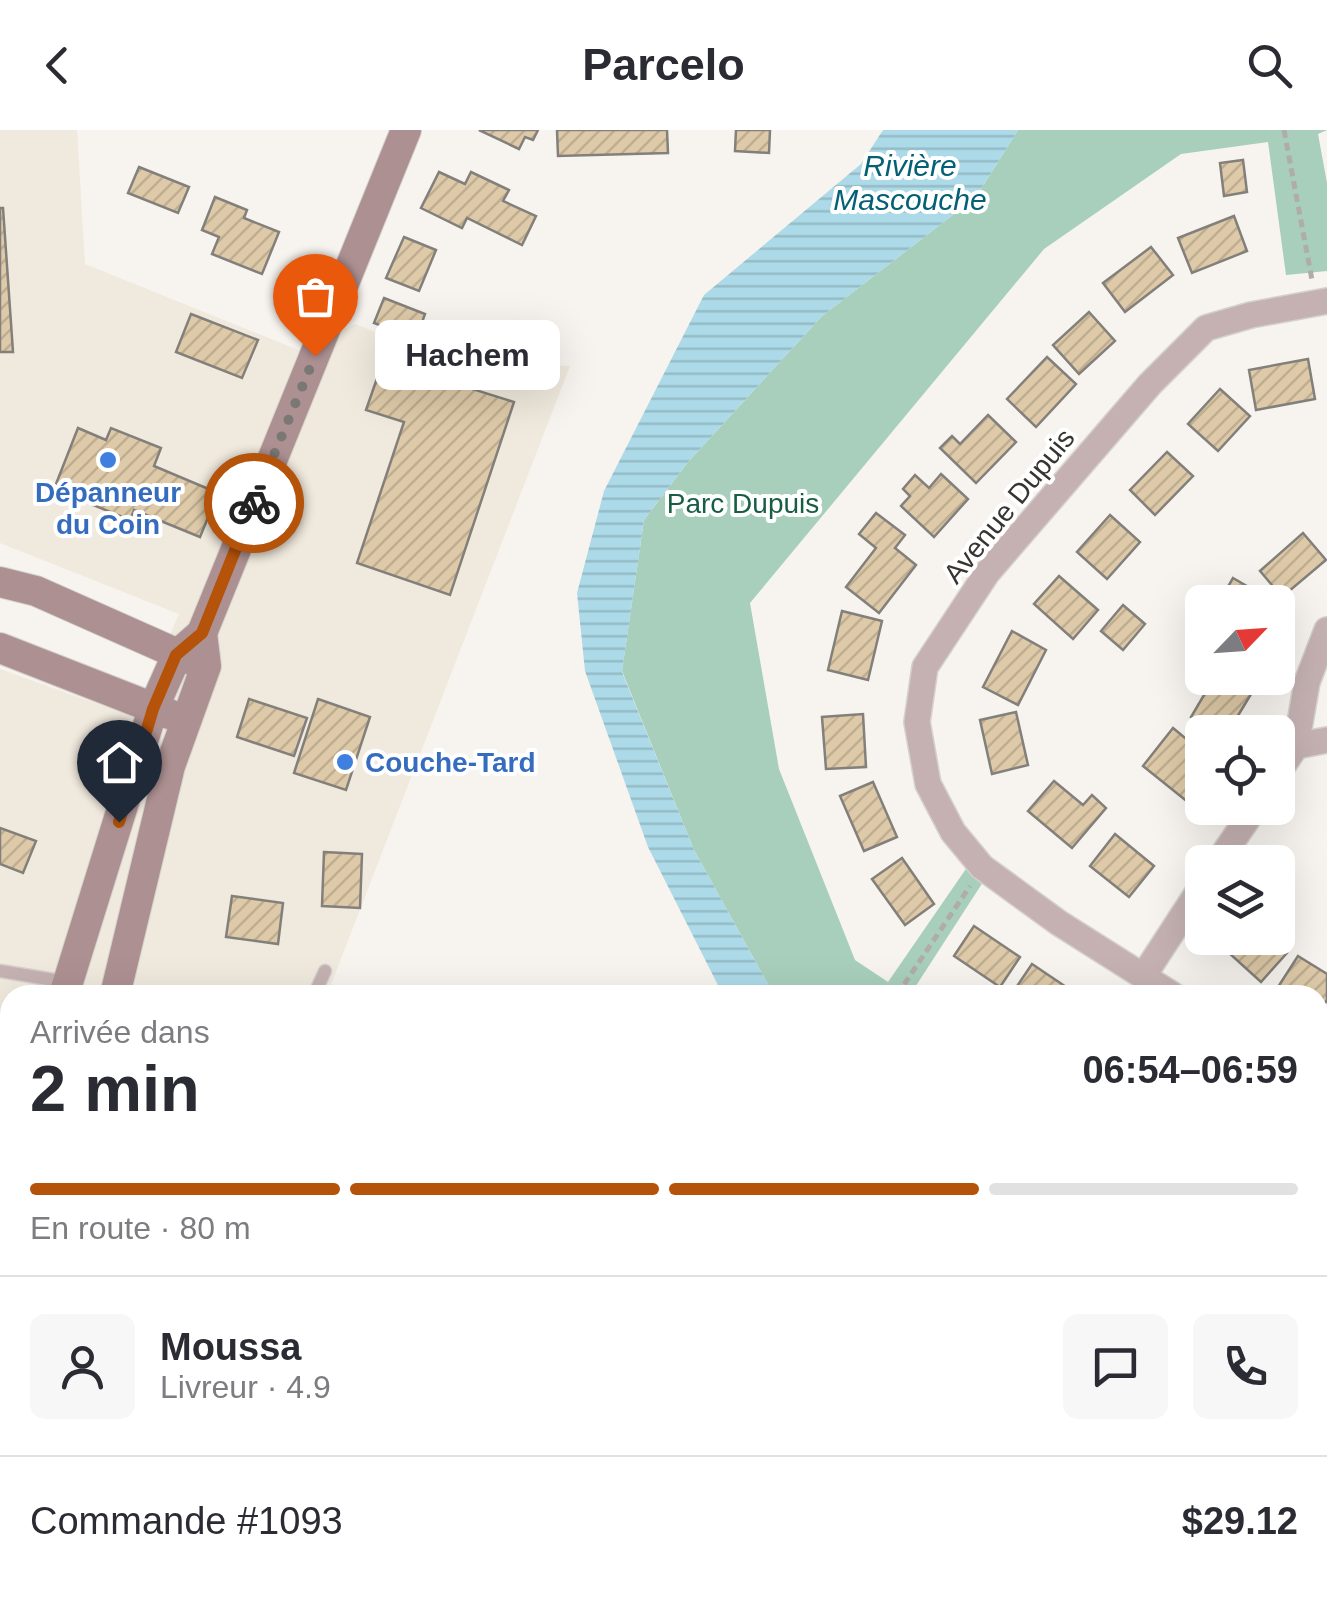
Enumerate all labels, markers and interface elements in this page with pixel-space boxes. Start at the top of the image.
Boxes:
icon: back [30,38,85,93]
icon: search [1242,38,1297,93]
text: Parcelo [582,39,745,90]
water label: Rivière Mascouche [833,149,987,216]
pin [273,254,358,357]
icon: bag [288,269,343,324]
callout: Hachem [375,321,560,391]
text: Hachem [405,337,530,373]
street label: Avenue Dupuis [937,423,1081,589]
marker: Dépanneur du Coin [97,449,119,471]
courier [204,453,304,553]
icon: bike [227,476,282,531]
place label: Dépanneur du Coin [35,477,181,540]
park label: Parc Dupuis [667,488,819,519]
north arrow [1185,585,1295,695]
map controls [1185,585,1295,955]
button: locate [1185,715,1295,825]
pin [77,720,162,823]
icon: home [92,735,147,790]
place label: Couche-Tard [365,747,536,778]
marker: Couche-Tard [334,751,356,773]
button: layers [1185,845,1295,955]
text: Arrivée dans [30,1014,210,1050]
text: 06:54–06:59 [1082,1049,1298,1091]
text: 2 min [30,1052,200,1125]
text: En route · 80 m [30,1210,251,1246]
button: person [30,1314,135,1419]
button: chat [1063,1314,1168,1419]
button: phone [1193,1314,1298,1419]
text: Moussa [160,1326,301,1368]
text: Livreur · 4.9 [160,1369,331,1405]
text: Commande #1093 [30,1500,343,1542]
text: $29.12 [1182,1500,1298,1542]

